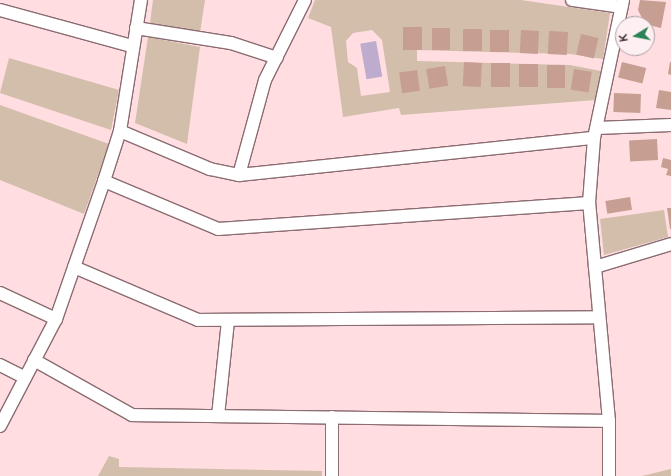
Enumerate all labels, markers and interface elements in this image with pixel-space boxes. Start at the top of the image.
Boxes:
north arrow [615,16,655,56]
text: K [617,33,631,43]

